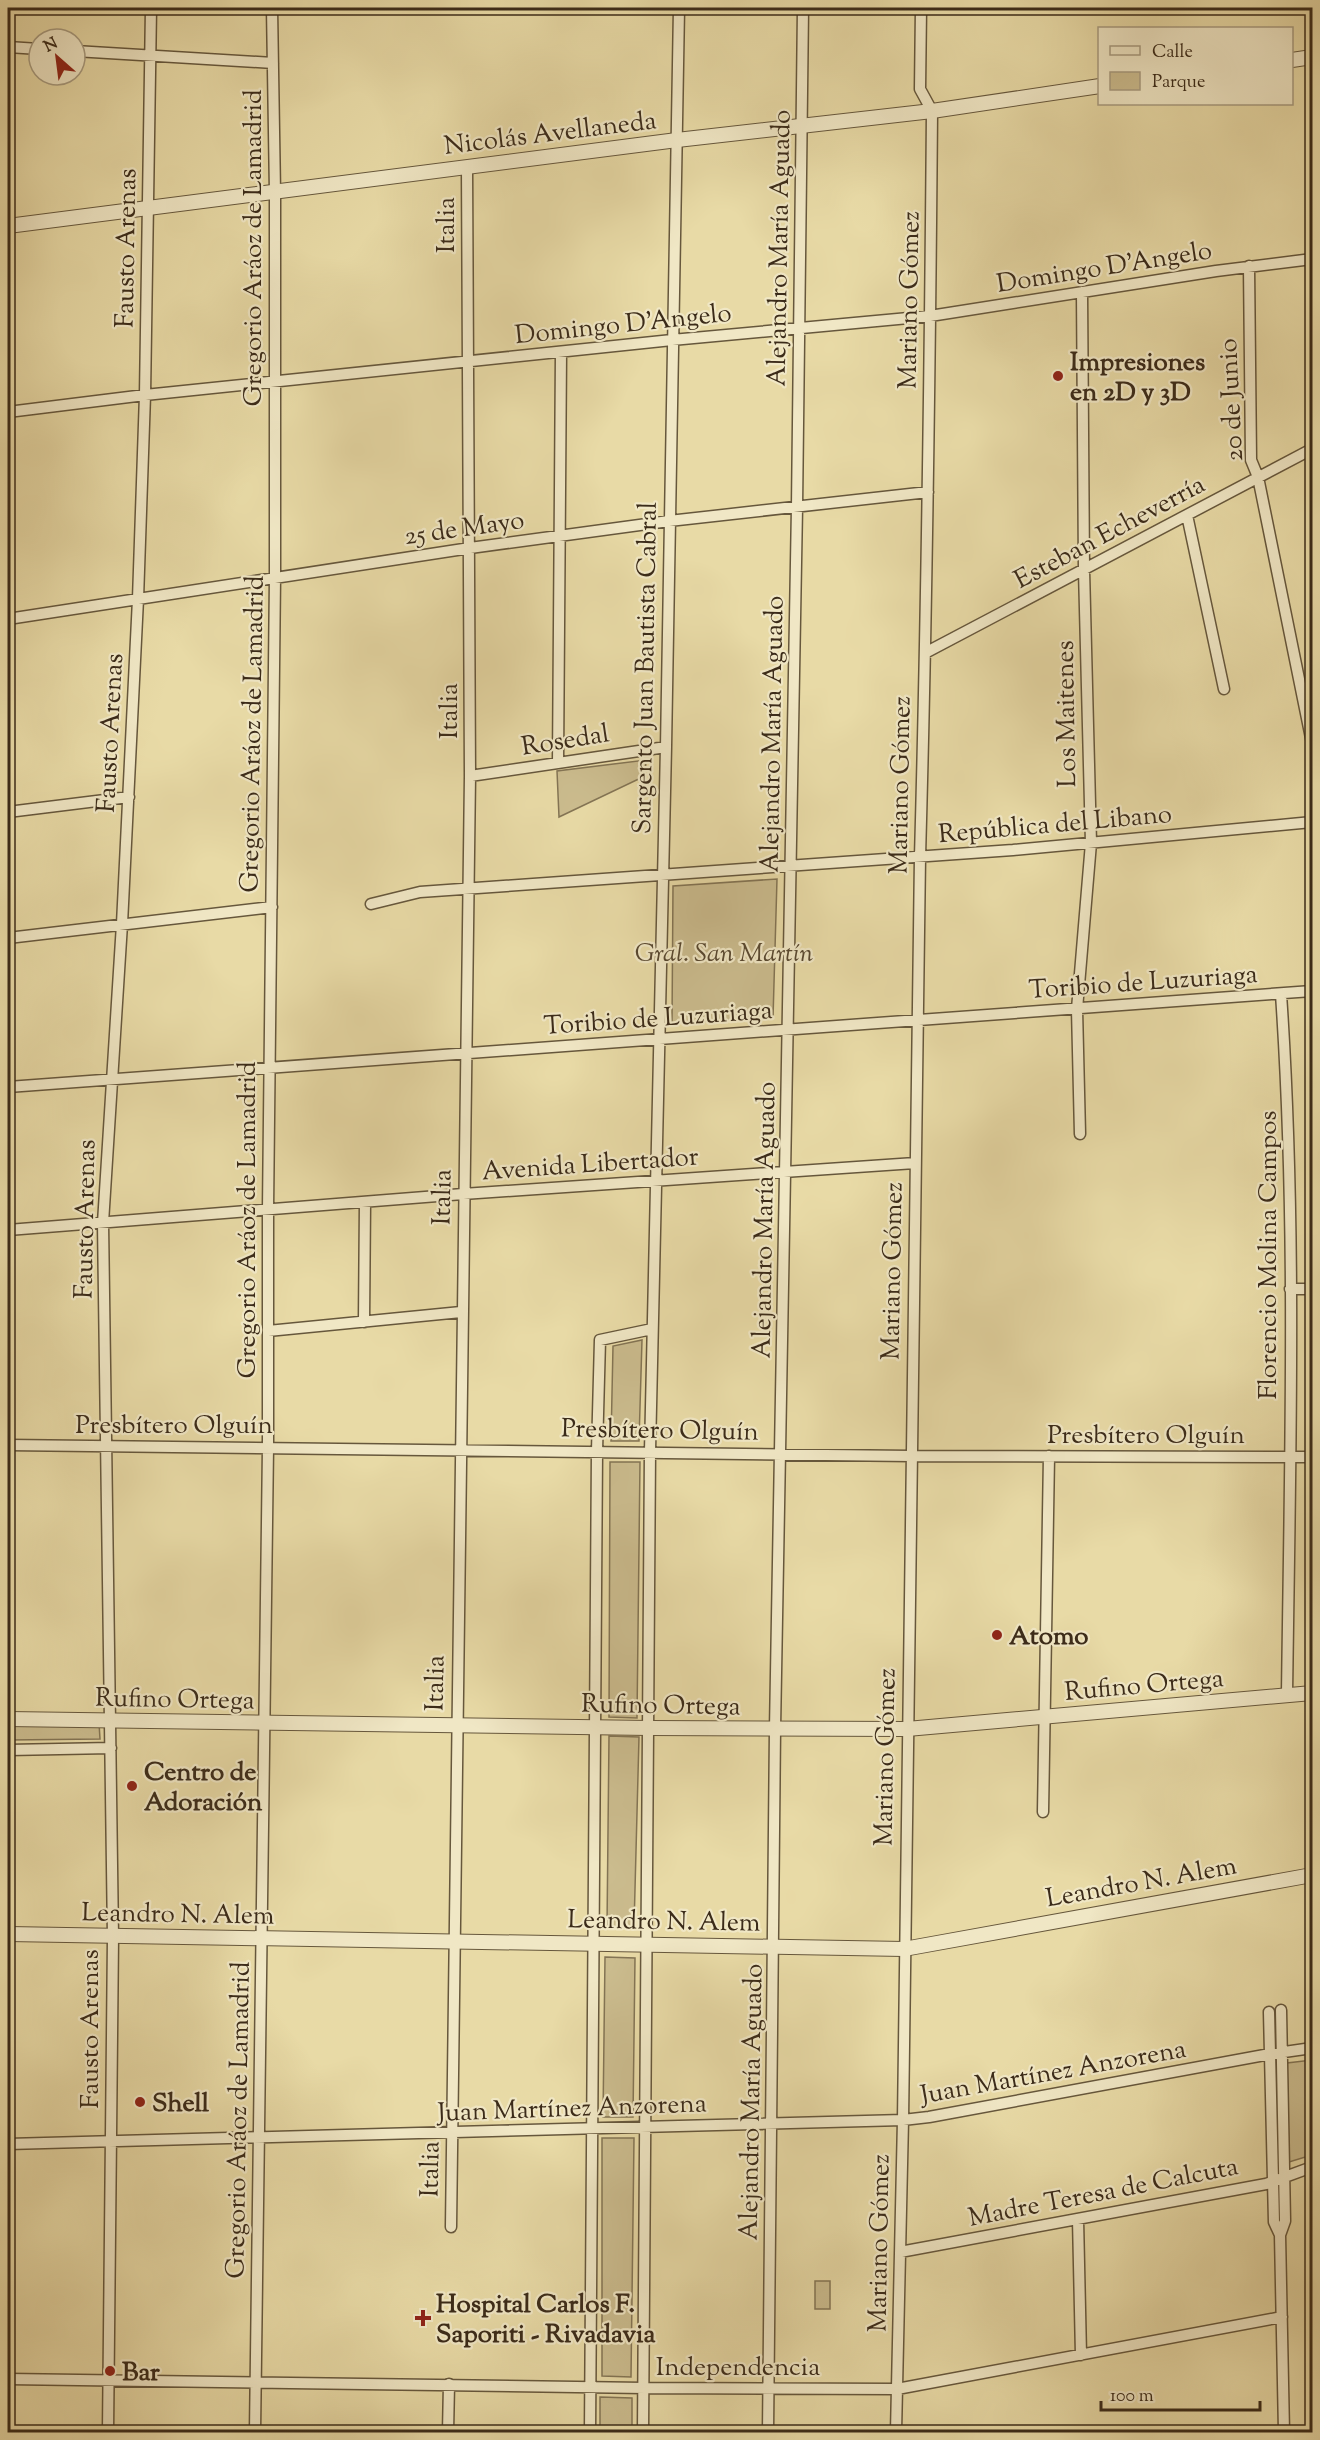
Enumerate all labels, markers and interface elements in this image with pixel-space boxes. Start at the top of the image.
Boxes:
north arrow [27,27,87,87]
legend [1098,27,1293,105]
text: N [40,33,62,59]
text: Calle [1152,40,1193,66]
text: Parque [1152,70,1205,96]
street label: Gregorio Aráoz de Lamadrid [236,89,273,407]
street label: Nicolás Avellaneda [442,103,659,166]
street label: Alejandro María Aguado [760,109,801,387]
street label: Fausto Arenas [108,168,147,328]
street label: Italia [429,197,466,253]
street label: Mariano Gómez [890,210,931,389]
street label: Domingo D'Angelo [994,233,1215,304]
street label: Domingo D'Angelo [513,296,733,355]
street label: 20 de Junio [1211,338,1254,462]
place label: Impresiones en 2D y 3D [1070,345,1205,412]
marker: Impresiones en 2D y 3D [1051,369,1065,383]
street label: Esteban Echeverría [1008,467,1212,599]
street label: Sargento Juan Bautista Cabral [625,502,668,834]
street label: 25 de Mayo [402,503,527,556]
street label: Gregorio Aráoz de Lamadrid [232,575,275,893]
street label: Alejandro María Aguado [753,595,794,873]
street label: Los Maitenes [1048,640,1087,788]
street label: Fausto Arenas [89,653,134,814]
street label: Italia [432,683,469,739]
street label: Mariano Gómez [881,695,922,874]
street label: Rosedal [519,716,612,767]
street label: República del Libano [937,797,1174,854]
park label: Gral. San Martín [635,936,814,973]
street label: Toribio de Luzuriaga [1028,957,1259,1010]
street label: Toribio de Luzuriaga [543,993,774,1046]
street label: Gregorio Aráoz de Lamadrid [230,1061,267,1379]
street label: Alejandro María Aguado [745,1081,786,1359]
street label: Florencio Molina Campos [1251,1110,1288,1400]
street label: Fausto Arenas [67,1139,106,1299]
street label: Avenida Libertador [480,1139,700,1192]
street label: Italia [425,1169,462,1225]
street label: Mariano Gómez [873,1181,914,1360]
street label: Presbítero Olguín [75,1408,273,1445]
street label: Presbítero Olguín [561,1411,759,1452]
street label: Presbítero Olguín [1047,1418,1245,1455]
place label: Atomo [1009,1619,1088,1656]
marker: Atomo [990,1628,1004,1642]
street label: Italia [418,1655,455,1711]
street label: Rufino Ortega [1063,1661,1225,1712]
street label: Mariano Gómez [866,1667,907,1846]
street label: Rufino Ortega [95,1681,255,1720]
street label: Rufino Ortega [581,1687,741,1726]
place label: Centro de Adoración [144,1755,263,1822]
marker: Centro de Adoración [125,1779,139,1793]
street label: Leandro N. Alem [1043,1848,1240,1918]
street label: Leandro N. Alem [81,1895,275,1936]
street label: Leandro N. Alem [567,1902,761,1943]
street label: Fausto Arenas [73,1949,110,2109]
street label: Gregorio Aráoz de Lamadrid [218,1961,261,2279]
street label: Alejandro María Aguado [732,1963,773,2241]
street label: Juan Martínez Anzorena [916,2032,1189,2115]
place label: Shell [152,2086,210,2123]
street label: Juan Martínez Anzorena [435,2086,707,2133]
marker: Shell [133,2095,147,2109]
street label: Italia [413,2141,450,2197]
street label: Madre Teresa de Calcuta [965,2149,1242,2238]
street label: Mariano Gómez [860,2153,901,2332]
place label: Hospital Carlos F. Saporiti - Rivadavia [436,2287,656,2354]
marker: Hospital Carlos F. Saporiti - Rivadavia [414,2309,432,2327]
street label: Independencia [656,2350,820,2387]
place label: Bar [122,2355,160,2392]
marker: Bar [103,2364,117,2378]
scale bar [1101,2374,1260,2412]
text: 100 m [1110,2384,1154,2410]

